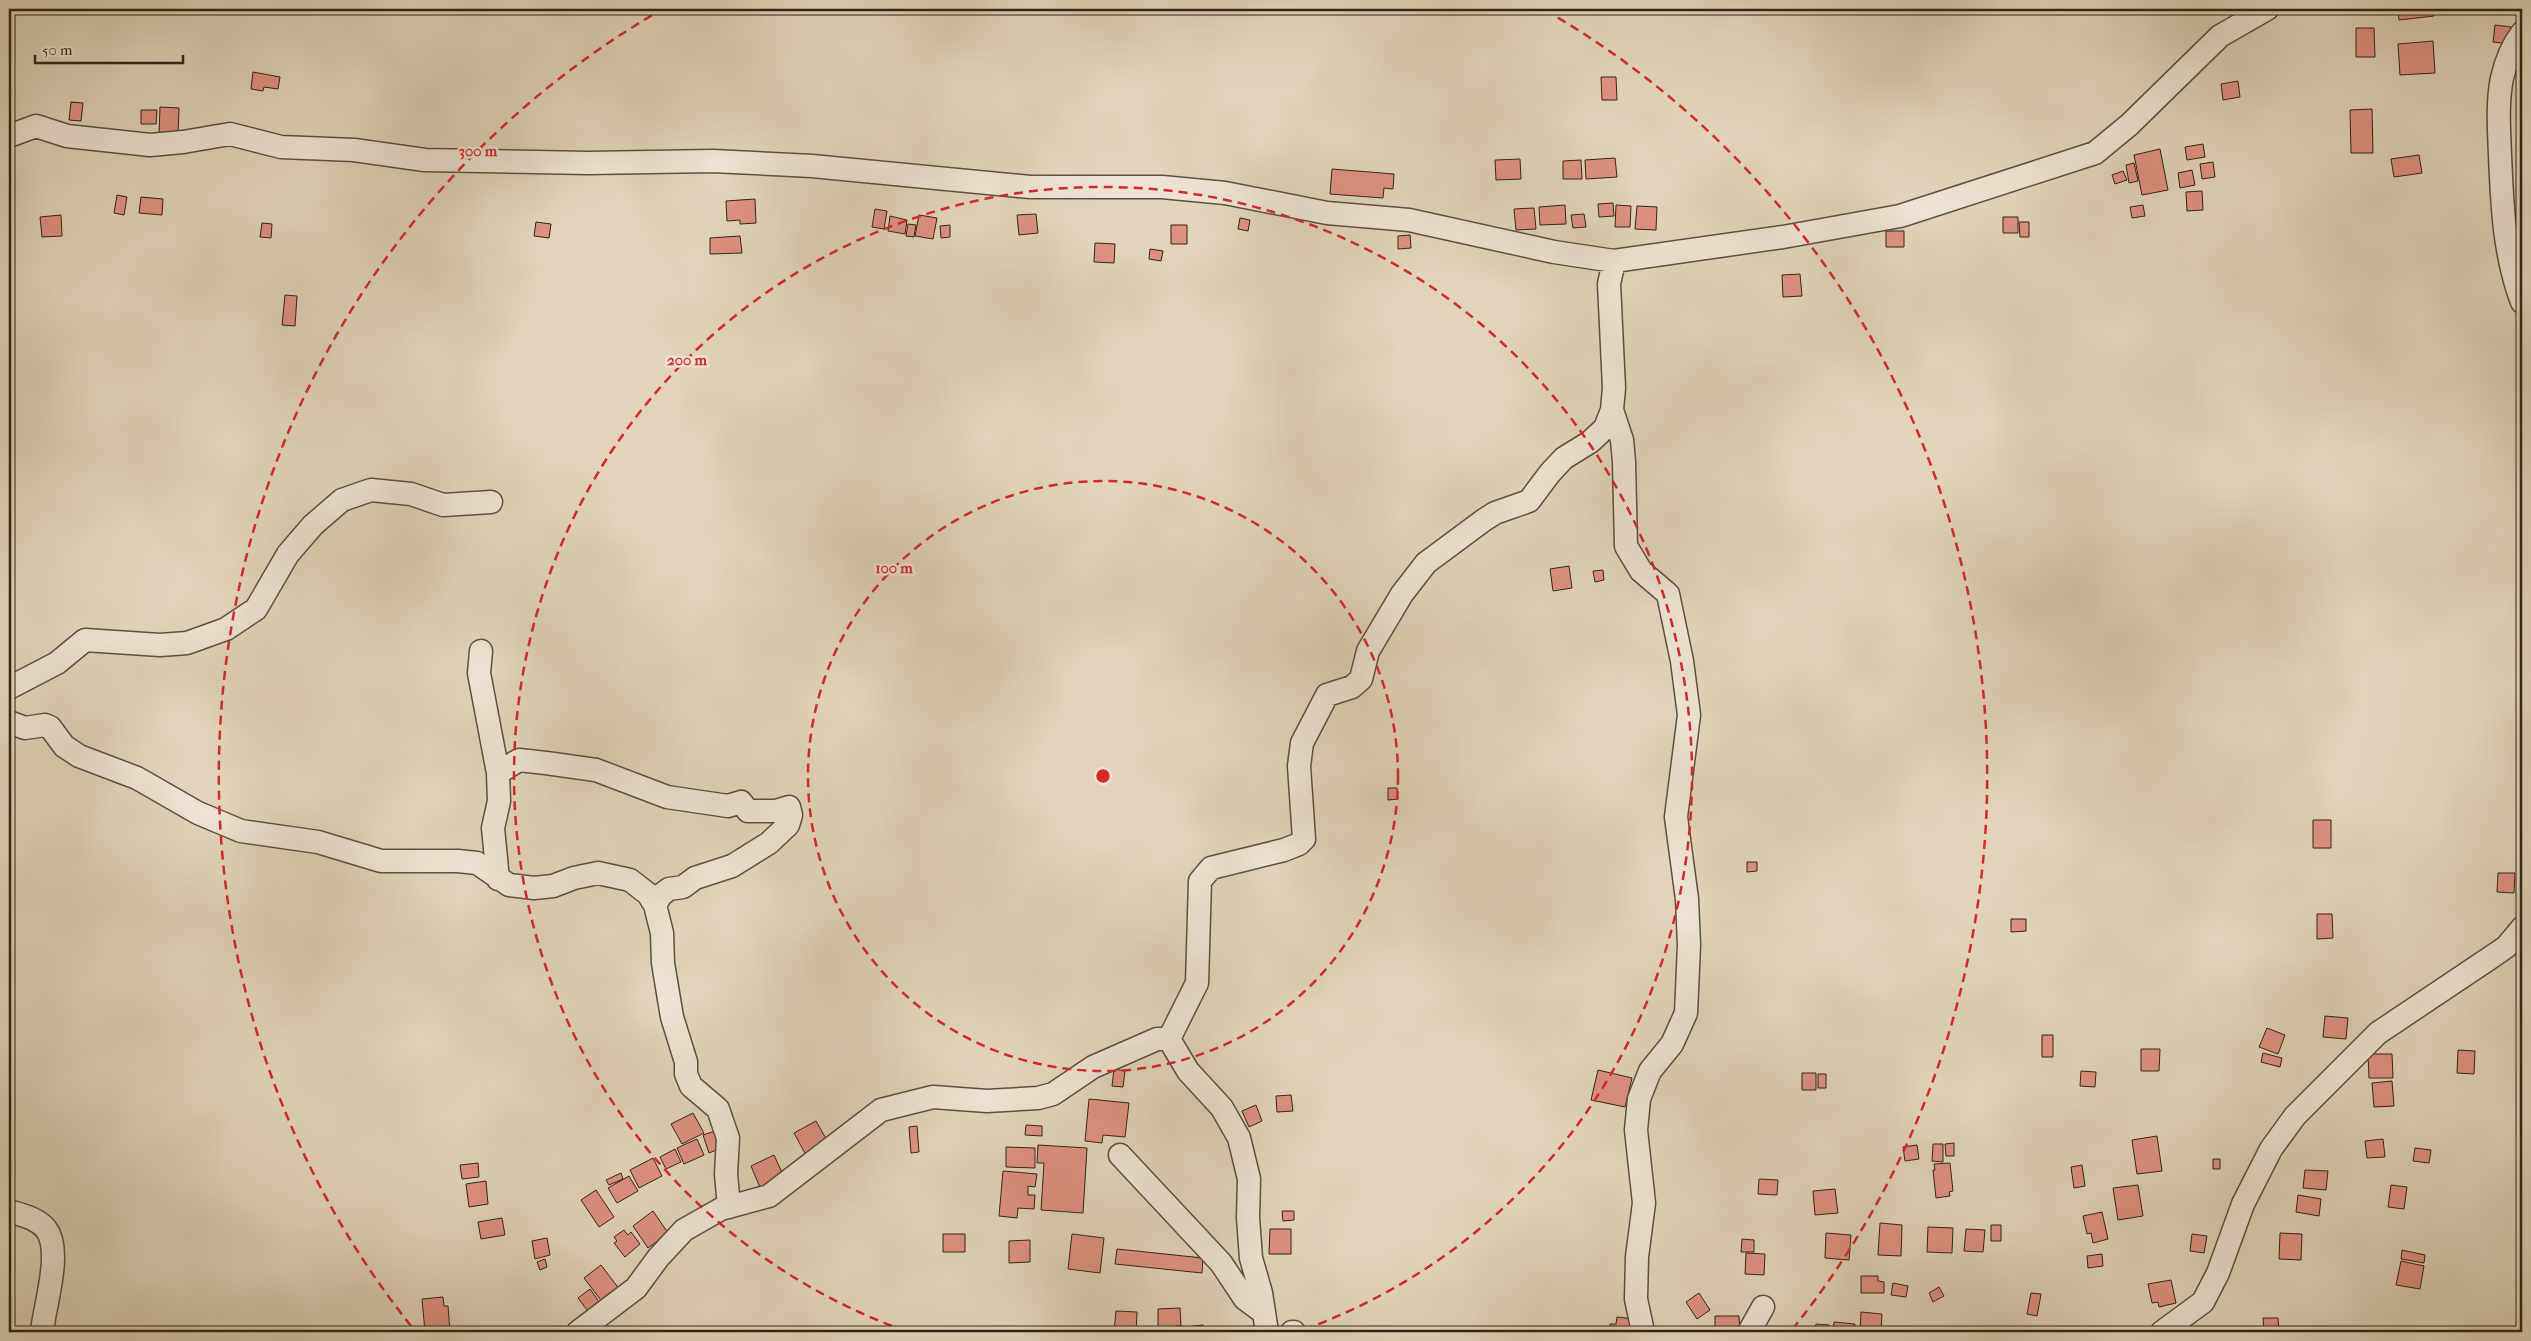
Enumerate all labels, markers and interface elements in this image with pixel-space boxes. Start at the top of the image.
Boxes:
scale bar [35,32,182,64]
text: 50 m [42,41,73,59]
text: 300 m [459,142,498,160]
text: 200 m [667,351,707,369]
text: 100 m [875,559,913,577]
centre of rings [1094,767,1112,785]

